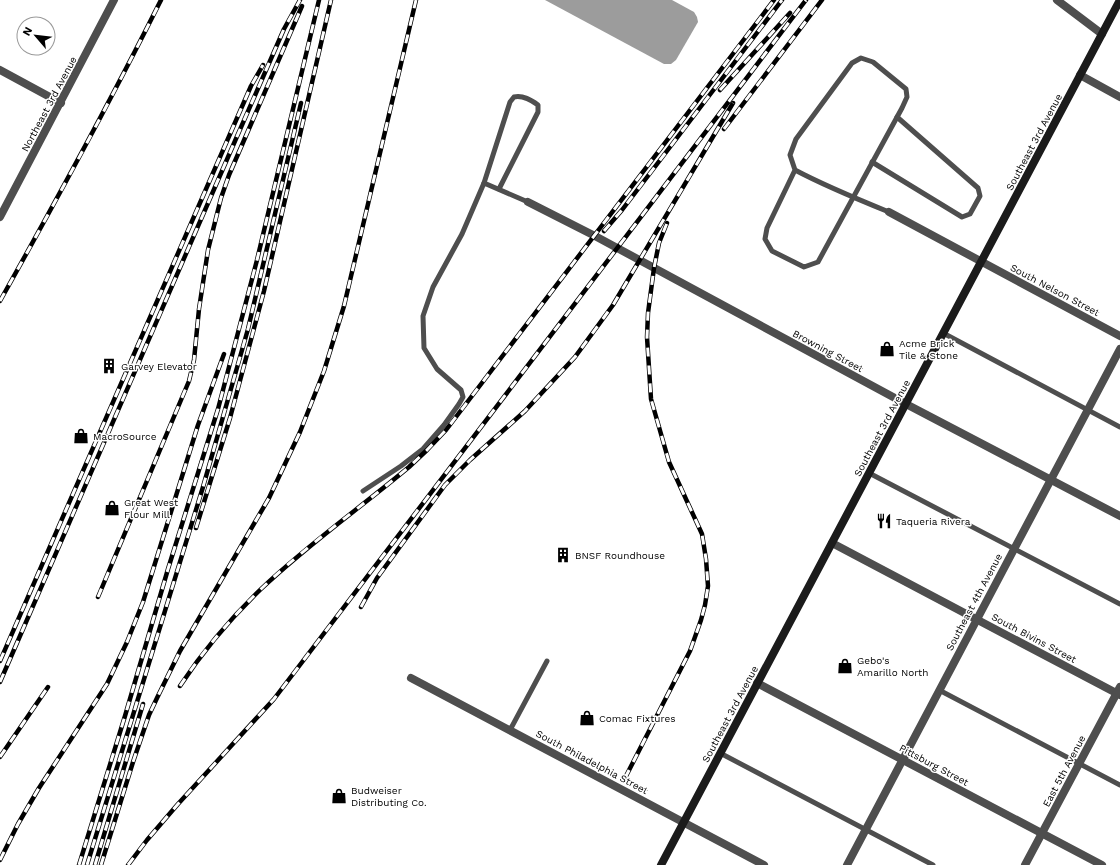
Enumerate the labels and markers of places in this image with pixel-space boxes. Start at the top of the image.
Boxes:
place label: Acme Brick Tile & Stone [899,338,958,361]
shop icon: Acme Brick Tile & Stone [878,340,896,358]
building icon: Garvey Elevator [100,357,118,375]
place label: Garvey Elevator [121,361,197,372]
shop icon: MacroSource [72,427,90,445]
place label: MacroSource [93,431,157,442]
place label: Great West Flour Mill [124,497,179,520]
shop icon: Great West Flour Mill [103,499,121,517]
restaurant icon: Taqueria Rivera [875,512,893,530]
place label: Taqueria Rivera [896,516,971,527]
building icon: BNSF Roundhouse [554,546,572,564]
place label: BNSF Roundhouse [575,550,665,561]
place label: Gebo's Amarillo North [857,655,928,678]
shop icon: Gebo's Amarillo North [836,657,854,675]
shop icon: Comac Fixtures [578,709,596,727]
place label: Comac Fixtures [599,713,675,724]
place label: Budweiser Distributing Co. [351,785,427,808]
shop icon: Budweiser Distributing Co. [330,787,348,805]

